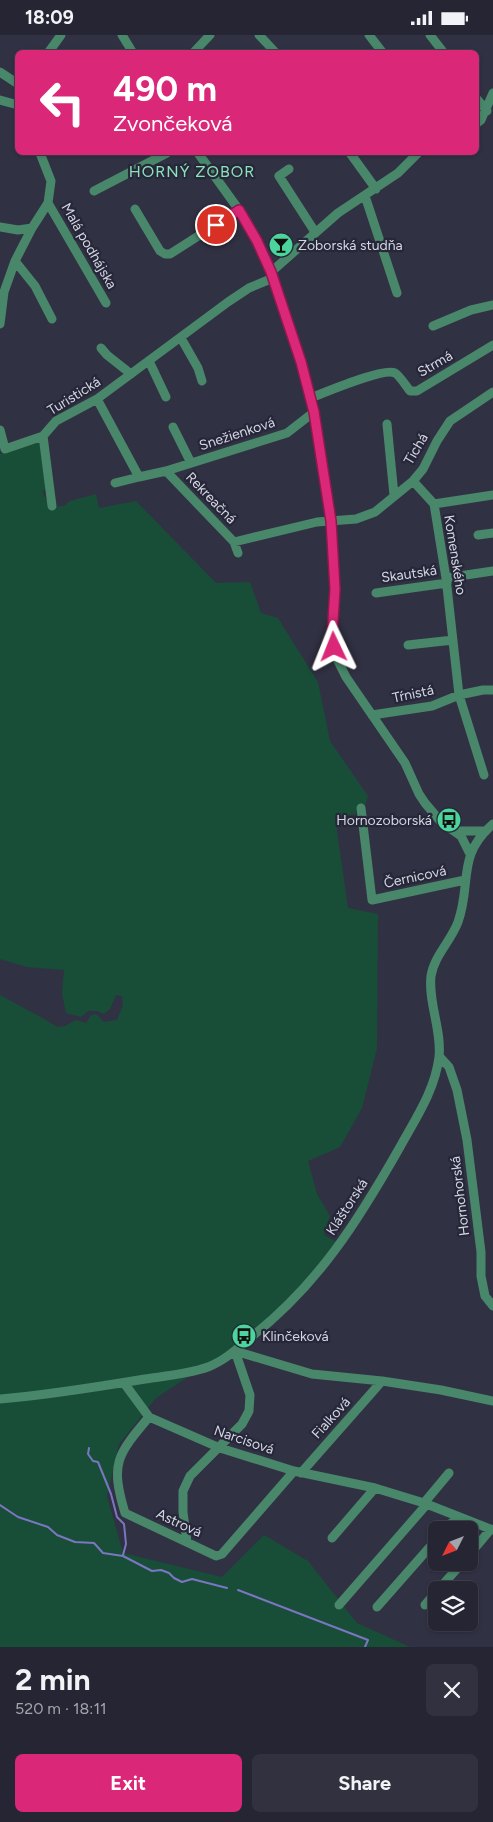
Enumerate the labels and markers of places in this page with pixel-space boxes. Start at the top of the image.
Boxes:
pin [195,204,237,246]
bar icon: Zoborská studňa [268,232,294,258]
place label: Zoborská studňa [298,237,403,254]
bus stop icon: Hornozoborská [436,807,462,833]
place label: Hornozoborská [336,812,432,829]
bus stop icon: Klinčeková [231,1323,257,1349]
place label: Klinčeková [262,1328,329,1345]

